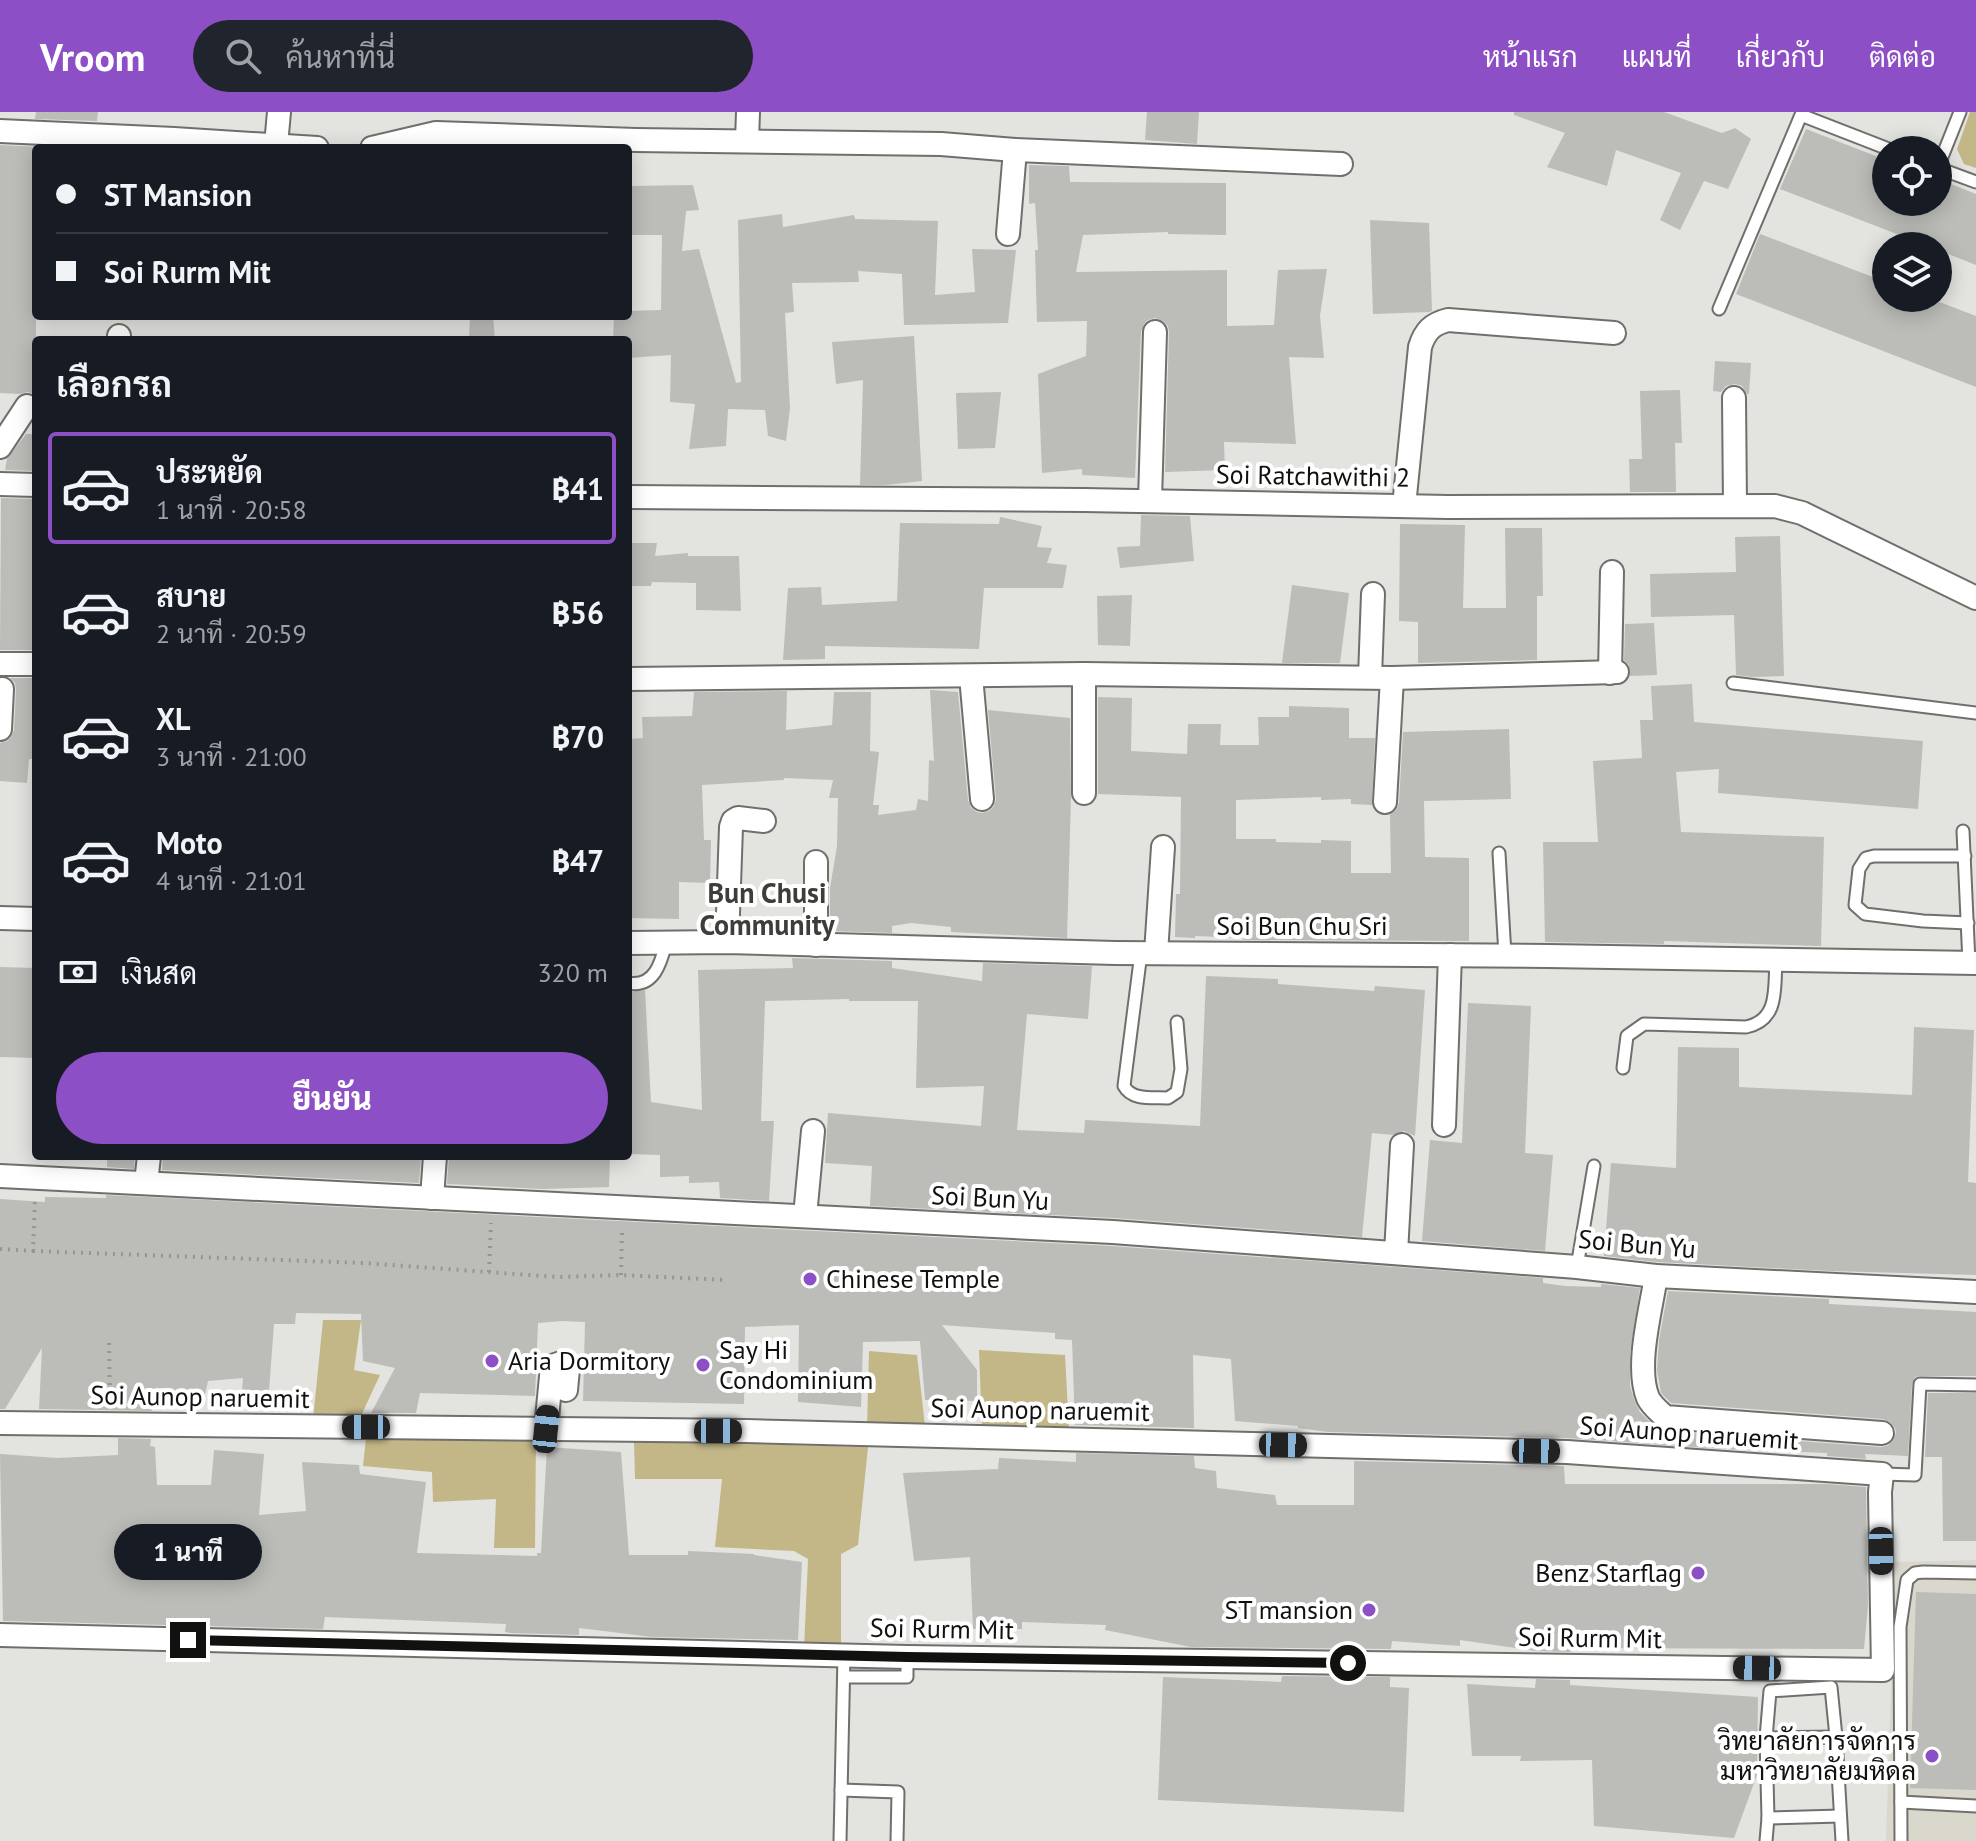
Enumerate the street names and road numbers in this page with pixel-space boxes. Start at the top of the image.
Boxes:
street label: Soi Ratchawithi 2 [1216,457,1410,494]
street label: Soi Bun Chu Sri [1216,909,1388,942]
street label: Soi Bun Yu [930,1178,1050,1217]
street label: Soi Bun Yu [1577,1222,1697,1265]
street label: Soi Aunop naruemit [90,1378,310,1415]
street label: Soi Aunop naruemit [930,1391,1150,1428]
street label: Soi Aunop naruemit [1579,1408,1800,1457]
street label: Soi Rurm Mit [870,1611,1015,1646]
street label: Soi Rurm Mit [1518,1620,1663,1655]

